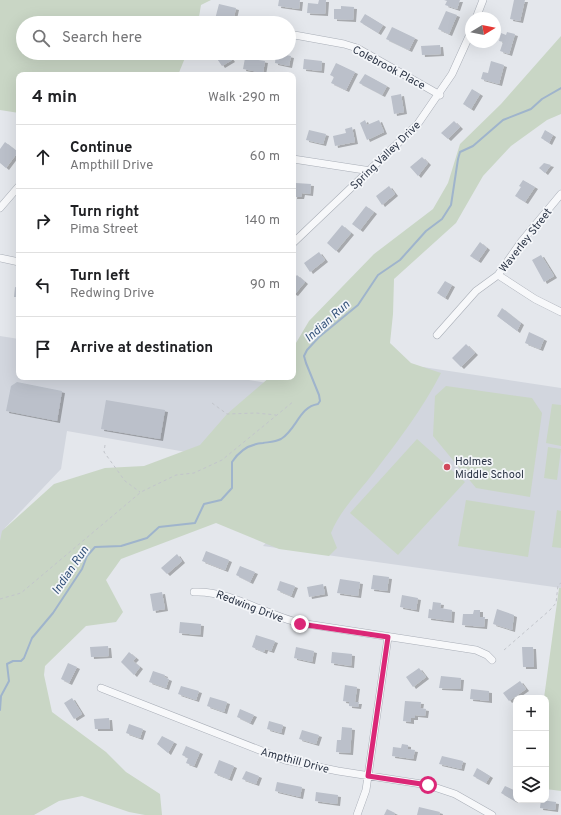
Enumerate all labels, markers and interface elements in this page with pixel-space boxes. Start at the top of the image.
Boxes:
north arrow [465,12,501,48]
search box [16,16,296,60]
icon: search [30,27,52,49]
text: Search here [62,29,142,48]
street label: Colebrook Place [350,43,427,93]
text: 4 min [32,87,77,109]
text: Walk · 290 m [208,90,280,106]
street label: Spring Valley Drive [348,118,424,193]
text: Continue [70,139,132,158]
icon: ahead [32,146,54,168]
text: 60 m [250,149,280,165]
text: Ampthill Drive [70,158,153,174]
text: Turn right [70,203,139,222]
street label: Waverley Street [496,206,555,276]
icon: right [32,210,54,232]
text: 140 m [245,213,280,229]
text: Pima Street [70,222,138,238]
text: Turn left [70,267,130,286]
icon: left [32,274,54,296]
text: 90 m [250,277,280,293]
text: Redwing Drive [70,286,154,302]
water label: Indian Run [302,297,354,346]
icon: arrive [32,338,54,360]
text: Arrive at destination [70,339,213,358]
place label: Holmes Middle School [455,455,524,482]
marker: Holmes Middle School [442,462,452,472]
water label: Indian Run [49,543,93,598]
street label: Redwing Drive [214,588,285,626]
route end [291,615,309,633]
map controls [513,695,549,803]
button: + [513,695,549,731]
button: − [513,731,549,767]
street label: Ampthill Drive [259,745,331,777]
button: layers [513,767,549,803]
route start [419,776,437,794]

